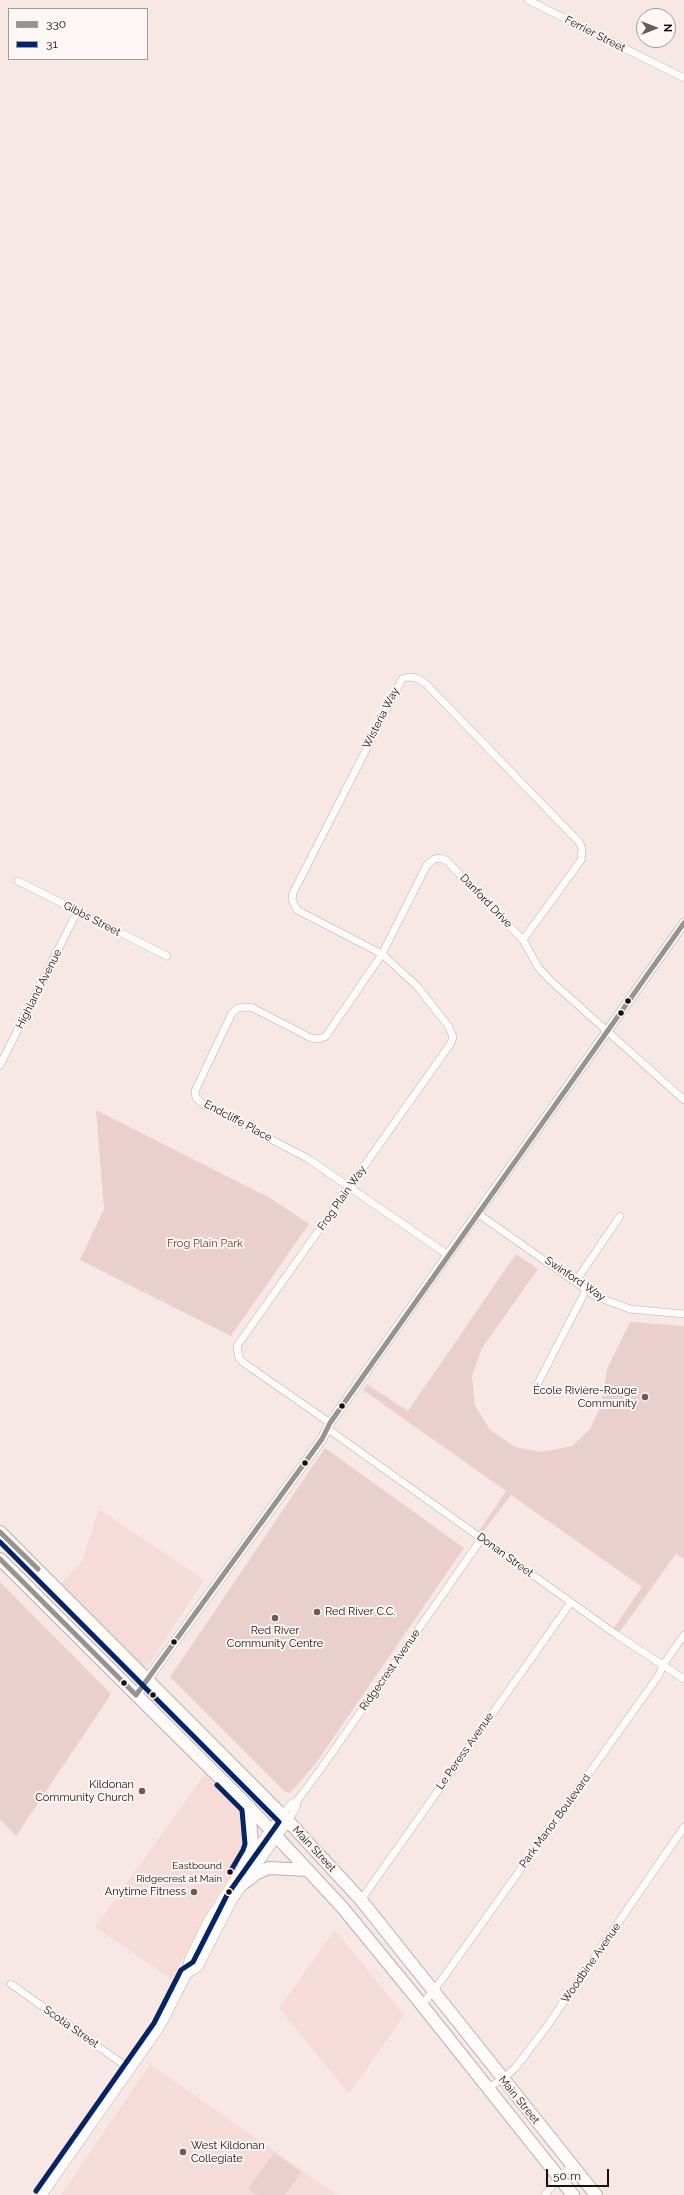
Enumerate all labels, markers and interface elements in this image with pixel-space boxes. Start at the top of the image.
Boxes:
legend [8,8,148,60]
north arrow [636,8,676,48]
street label: Ferrier Street [562,13,628,55]
text: 330 [46,17,66,31]
text: N [661,24,674,32]
text: 31 [46,37,58,51]
street label: Wisteria Way [360,685,402,751]
street label: Danford Drive [457,871,515,931]
street label: Gibbs Street [61,899,123,939]
street label: Highland Avenue [13,947,65,1031]
unlabelled marker [623,996,633,1006]
unlabelled marker [616,1008,626,1018]
street label: Endcliffe Place [202,1098,274,1144]
street label: Frog Plain Way [315,1163,369,1233]
park label: Frog Plain Park [167,1237,243,1251]
street label: Swinford Way [542,1254,608,1304]
place label: École Rivière-Rouge Community [533,1384,637,1410]
marker: École Rivière-Rouge Community [640,1392,650,1402]
unlabelled marker [337,1401,347,1411]
unlabelled marker [300,1458,310,1468]
street label: Donan Street [474,1530,536,1580]
place label: Red River C.C. [325,1605,395,1619]
marker: Red River C.C. [312,1607,322,1617]
marker: Red River Community Centre [270,1613,280,1623]
place label: Red River Community Centre [227,1624,323,1650]
street label: Ridgecrest Avenue [357,1627,423,1713]
unlabelled marker [169,1637,179,1647]
unlabelled marker [119,1678,129,1688]
unlabelled marker [148,1690,158,1700]
street label: Le Peress Avenue [434,1710,496,1792]
street label: Park Manor Boulevard [517,1772,593,1870]
place label: Kildonan Community Church [35,1778,134,1804]
marker: Kildonan Community Church [137,1786,147,1796]
street label: Main Street [289,1823,339,1875]
place label: Eastbound Ridgecrest at Main [136,1860,222,1884]
marker: Eastbound Ridgecrest at Main [225,1867,235,1877]
place label: Anytime Fitness [105,1885,186,1899]
marker: Anytime Fitness [189,1887,199,1897]
unlabelled marker [224,1887,234,1897]
street label: Woodbine Avenue [559,1921,623,2005]
street label: Scotia Street [41,2003,101,2051]
street label: Main Street [496,2073,542,2127]
place label: West Kildonan Collegiate [191,2139,265,2165]
marker: West Kildonan Collegiate [178,2147,188,2157]
scale bar [548,2161,611,2187]
text: 50 m [553,2169,581,2183]

